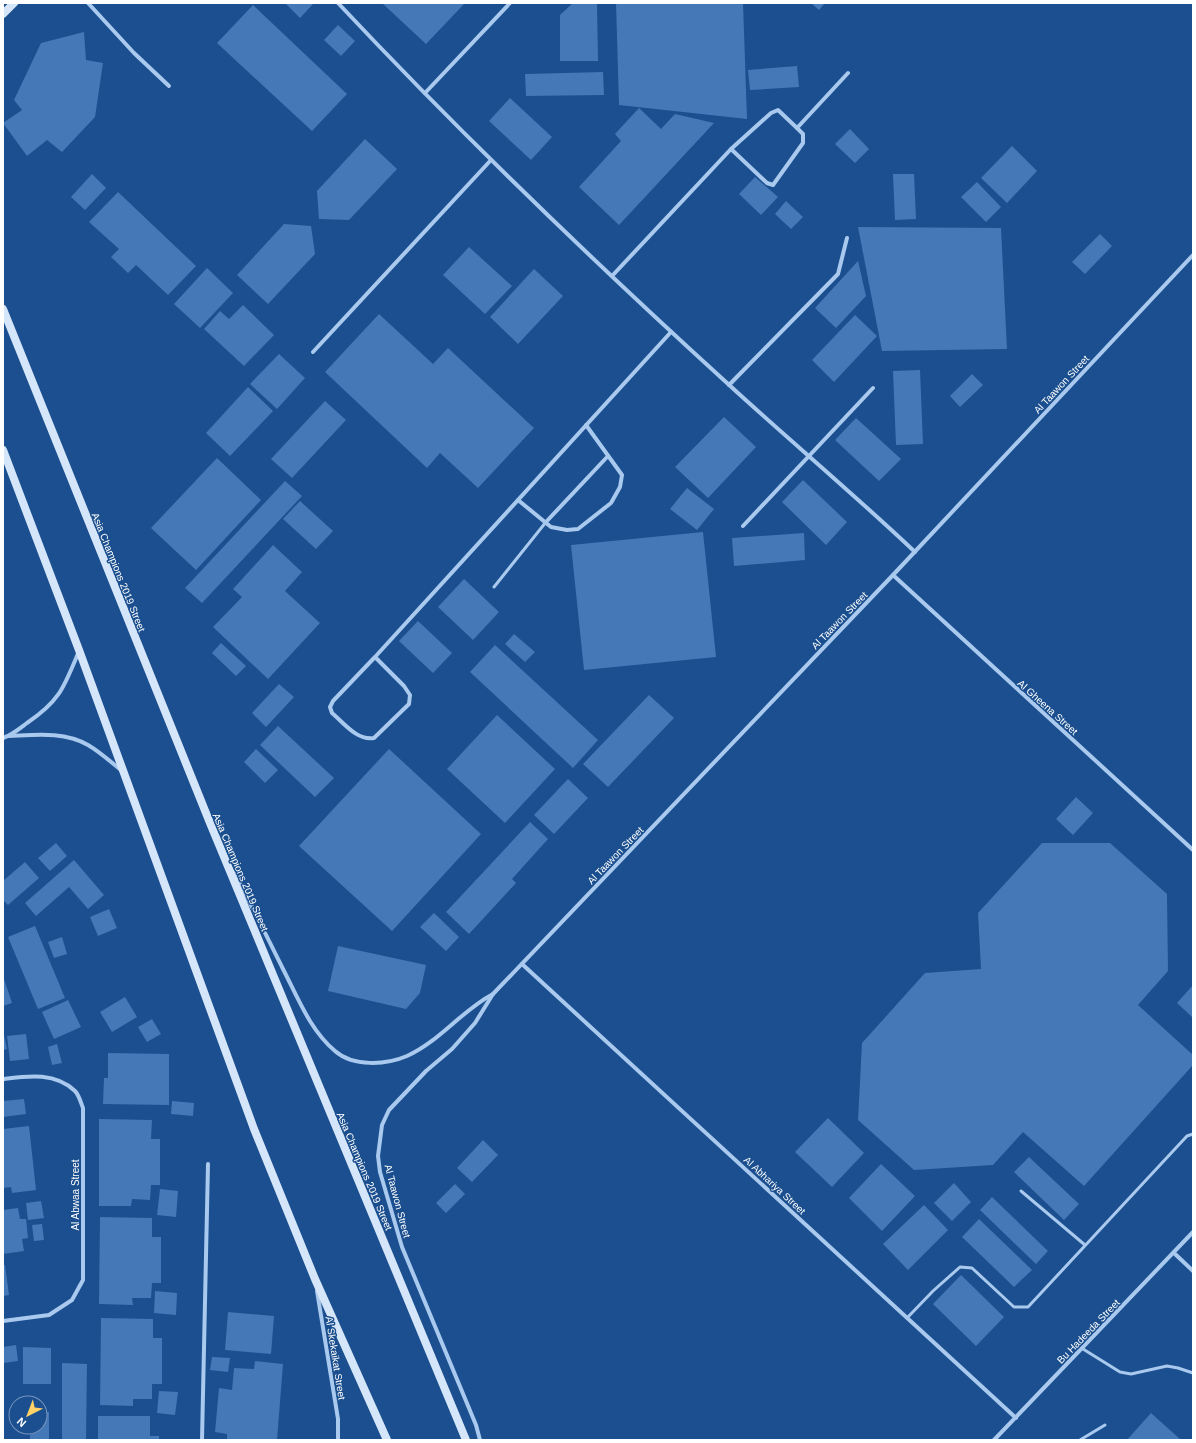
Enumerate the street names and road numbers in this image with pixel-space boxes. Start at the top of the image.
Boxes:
street label: Al Taawon Street [1032,353,1091,416]
street label: Asia Champions 2019 Street [90,511,148,633]
street label: Al Taawon Street [809,589,870,651]
street label: Al Gheena Street [1015,678,1080,737]
street label: Asia Champions 2019 Street [211,811,271,933]
street label: Al Taawon Street [585,824,646,886]
street label: Asia Champions 2019 Street [335,1110,395,1232]
street label: Al Abhariya Street [742,1154,808,1217]
street label: Al Abwaa Street [70,1159,81,1231]
street label: Al Taawon Street [382,1163,413,1239]
street label: Bu Hadeeda Street [1055,1297,1122,1366]
street label: Al Skekaikat Street [323,1315,348,1401]

